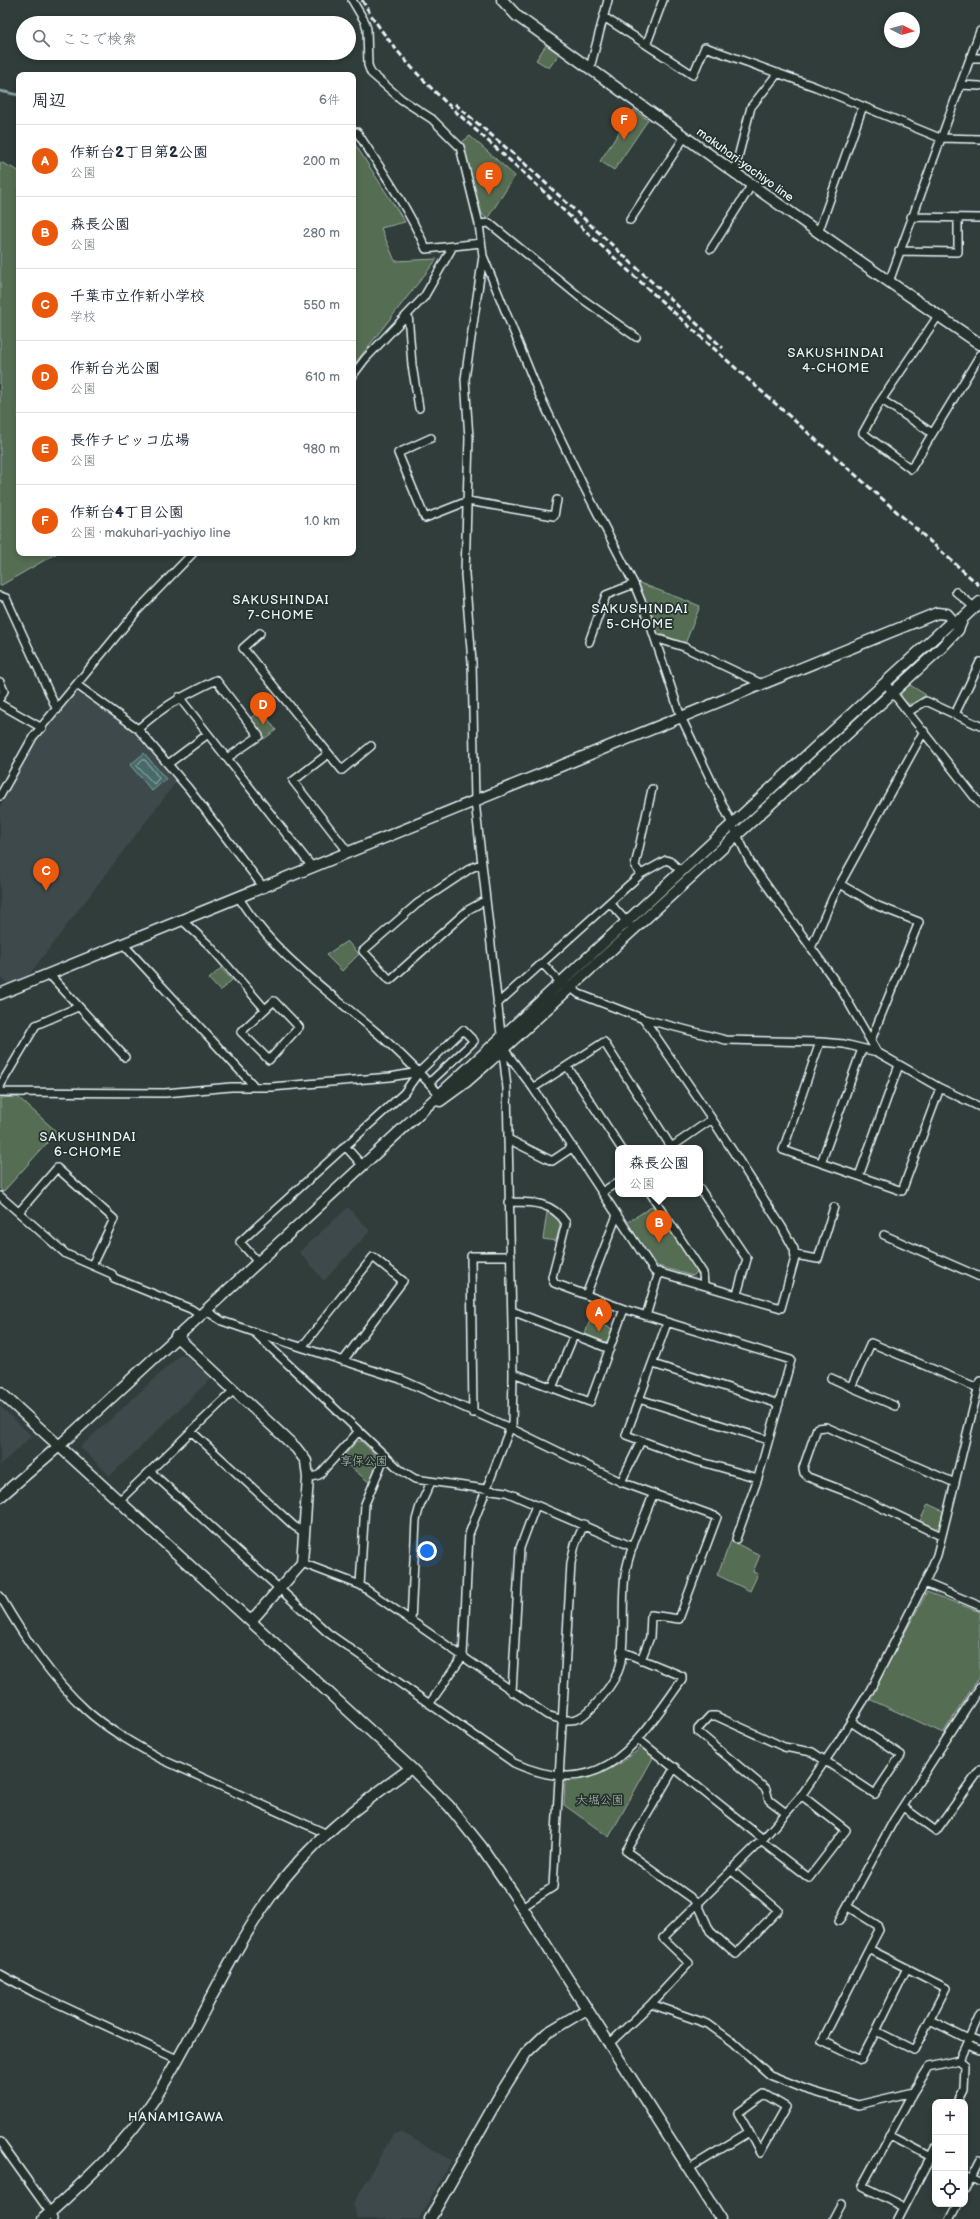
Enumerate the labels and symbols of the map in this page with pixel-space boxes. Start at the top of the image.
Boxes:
north arrow [884,12,920,48]
pin: F [611,107,637,140]
street label: makuhari-yachiyo line [693,125,797,205]
pin: E [476,162,502,195]
district label: SAKUSHINDAI 4-CHOME [788,345,884,376]
district label: SAKUSHINDAI 7-CHOME [233,592,329,623]
district label: SAKUSHINDAI 5-CHOME [592,601,688,632]
pin: D [250,692,276,725]
pin: C [33,858,59,891]
district label: SAKUSHINDAI 6-CHOME [40,1129,136,1160]
pin: B [646,1210,672,1243]
pin: A [586,1299,612,1332]
park label: 享保公園 [340,1454,388,1469]
your location [417,1541,437,1561]
park label: 大堀公園 [576,1793,624,1808]
district label: HANAMIGAWA [128,2109,224,2125]

